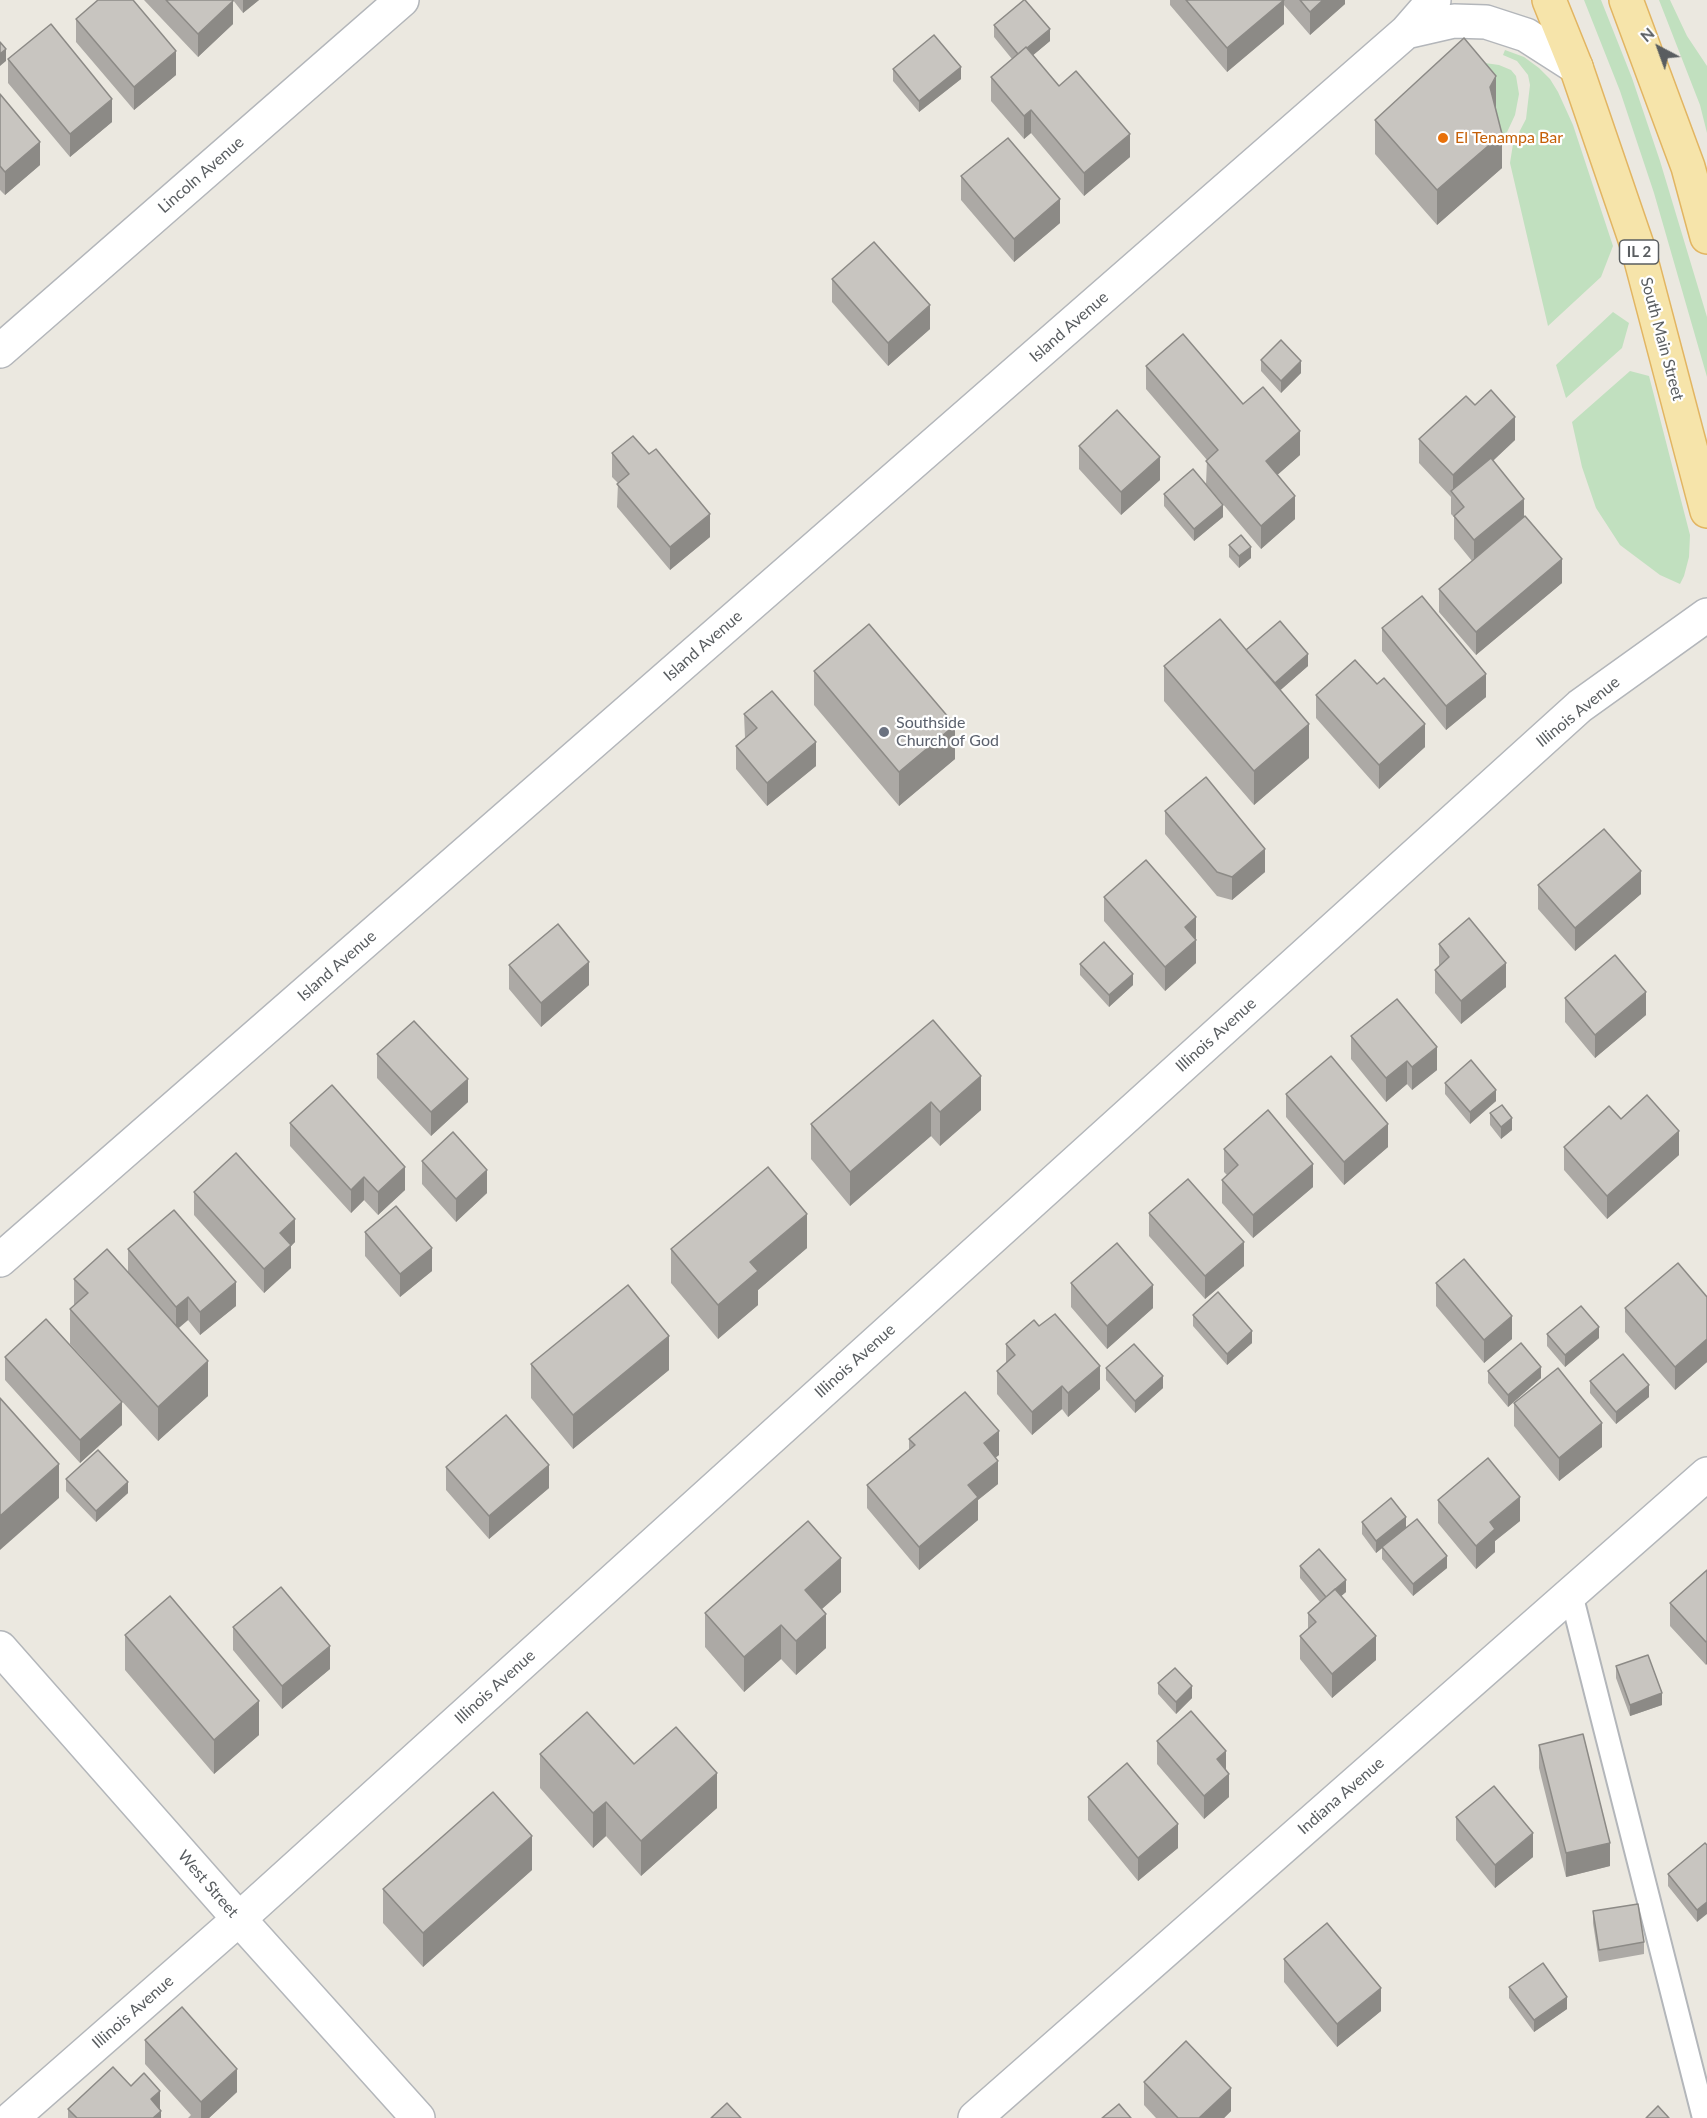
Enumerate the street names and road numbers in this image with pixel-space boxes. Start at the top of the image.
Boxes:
street label: Lincoln Avenue [154,133,248,217]
road number: IL 2 [1620,240,1658,264]
street label: South Main Street [1636,275,1688,403]
street label: Island Avenue [1026,288,1112,366]
street label: Island Avenue [660,607,746,685]
street label: Illinois Avenue [1532,673,1624,751]
street label: Island Avenue [294,927,380,1005]
street label: Illinois Avenue [1172,994,1260,1076]
street label: Illinois Avenue [811,1320,899,1402]
street label: Illinois Avenue [451,1646,539,1728]
street label: Indiana Avenue [1294,1753,1388,1839]
street label: West Street [174,1846,242,1922]
street label: Illinois Avenue [88,1971,178,2053]

